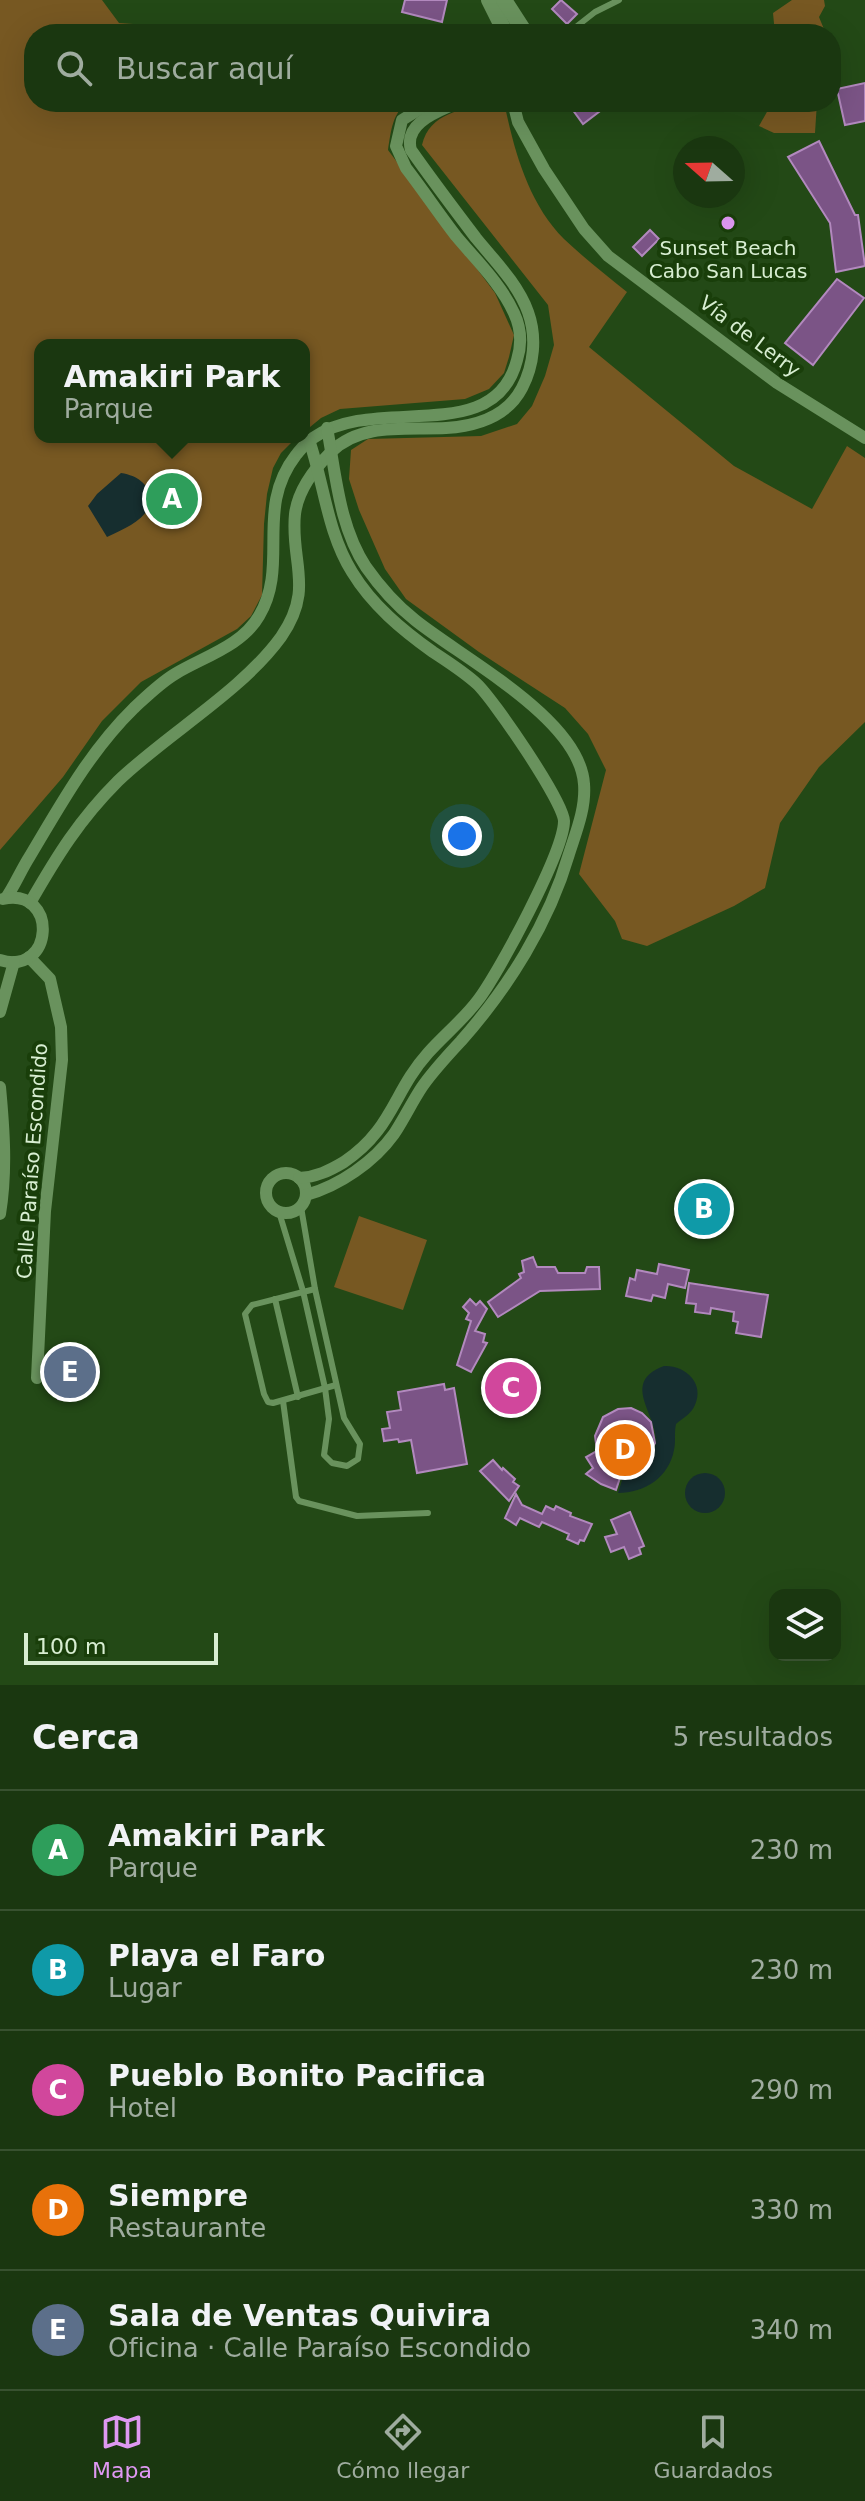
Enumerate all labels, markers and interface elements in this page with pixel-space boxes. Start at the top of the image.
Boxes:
search box [24,24,841,112]
icon: search [52,46,96,90]
text: Buscar aquí [116,51,293,86]
north arrow [673,136,745,208]
marker: Sunset Beach Cabo San Lucas [719,214,737,232]
place label: Sunset Beach Cabo San Lucas [649,236,807,283]
street label: Vía de Lerry [695,290,805,382]
popup [34,339,310,443]
text: Amakiri Park [64,359,280,394]
text: Parque [64,394,153,424]
pin: A [146,469,198,529]
your location [442,816,482,856]
street label: Calle Paraíso Escondido [12,1042,52,1280]
pin: B [678,1179,730,1239]
pin: E [44,1342,96,1402]
pin: C [485,1358,537,1418]
pin: D [599,1420,651,1480]
map controls [769,1589,841,1661]
button: layers [769,1589,841,1661]
scale bar [24,1629,218,1665]
text: 100 m [36,1634,106,1659]
text: Cerca [32,1717,140,1757]
text: 5 resultados [673,1722,833,1752]
text: Amakiri Park [108,1818,325,1853]
text: A [48,1835,68,1865]
text: 230 m [750,1835,833,1865]
text: Parque [108,1853,198,1883]
text: Playa el Faro [108,1938,325,1973]
text: B [48,1955,68,1985]
text: 230 m [750,1955,833,1985]
text: Lugar [108,1973,182,2003]
text: Pueblo Bonito Pacifica [108,2058,486,2093]
text: C [48,2075,68,2105]
text: 290 m [750,2075,833,2105]
text: Hotel [108,2093,177,2123]
text: Siempre [108,2178,248,2213]
text: D [47,2195,69,2225]
text: 330 m [750,2195,833,2225]
text: Restaurante [108,2213,266,2243]
text: Sala de Ventas Quivira [108,2298,491,2333]
text: E [49,2315,67,2345]
text: 340 m [750,2315,833,2345]
text: Oficina · Calle Paraíso Escondido [108,2333,531,2363]
tab: Mapa [92,2410,152,2483]
tab: Cómo llegar [336,2410,469,2483]
tab: Guardados [653,2410,773,2483]

